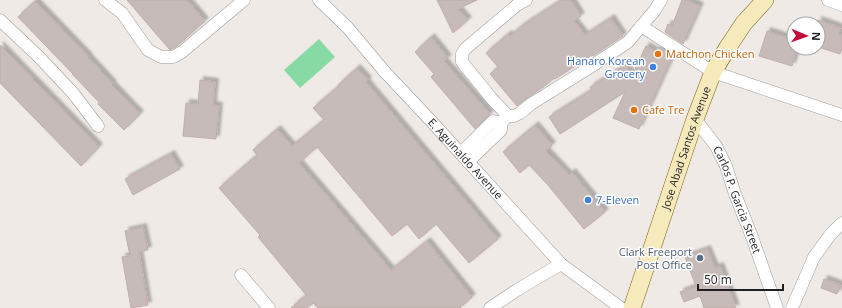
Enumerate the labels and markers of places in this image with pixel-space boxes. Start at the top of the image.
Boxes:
place label: Matchon Chicken [666,46,755,61]
marker: Matchon Chicken [653,49,663,59]
place label: Hanaro Korean Grocery [567,53,645,81]
marker: Hanaro Korean Grocery [648,62,658,72]
place label: Cafe Tre [642,102,685,117]
marker: Cafe Tre [629,105,639,115]
place label: 7-Eleven [596,192,639,207]
marker: 7-Eleven [583,195,593,205]
place label: Clark Freeport Post Office [619,244,692,272]
marker: Clark Freeport Post Office [695,253,705,263]

